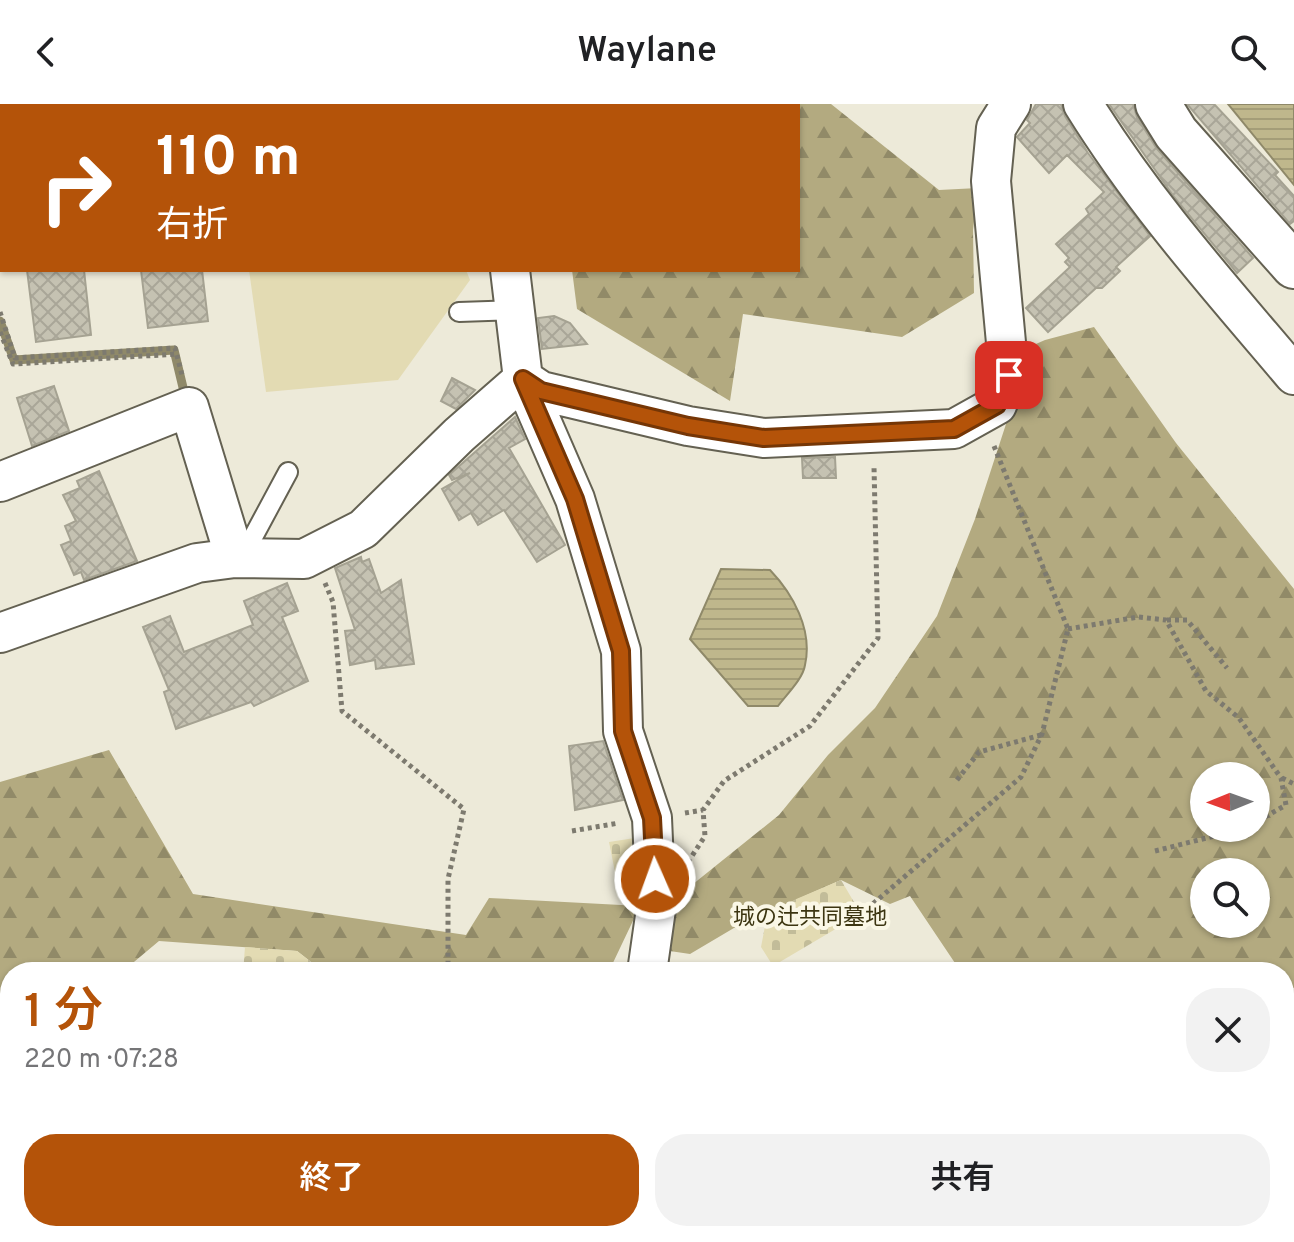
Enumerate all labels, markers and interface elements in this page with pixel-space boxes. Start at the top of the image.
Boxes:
text: Waylane [577,29,717,75]
icon: back [24,30,68,74]
icon: search [1226,30,1270,74]
text: 110 m [156,125,301,195]
icon: right [24,136,128,240]
text: 右折 [156,204,228,250]
pin [975,341,1043,409]
icon: arrive [987,353,1031,397]
north arrow [1190,762,1270,842]
map controls [1190,762,1270,938]
position arrow [613,837,697,921]
button: search [1190,858,1270,938]
park label: 城の辻共同墓地 [733,905,887,932]
text: 1 分 [24,984,103,1044]
button: close [1186,988,1270,1072]
text: 220 m · 07:28 [24,1044,179,1077]
button: 終了 [24,1134,639,1226]
button: 共有 [655,1134,1270,1226]

